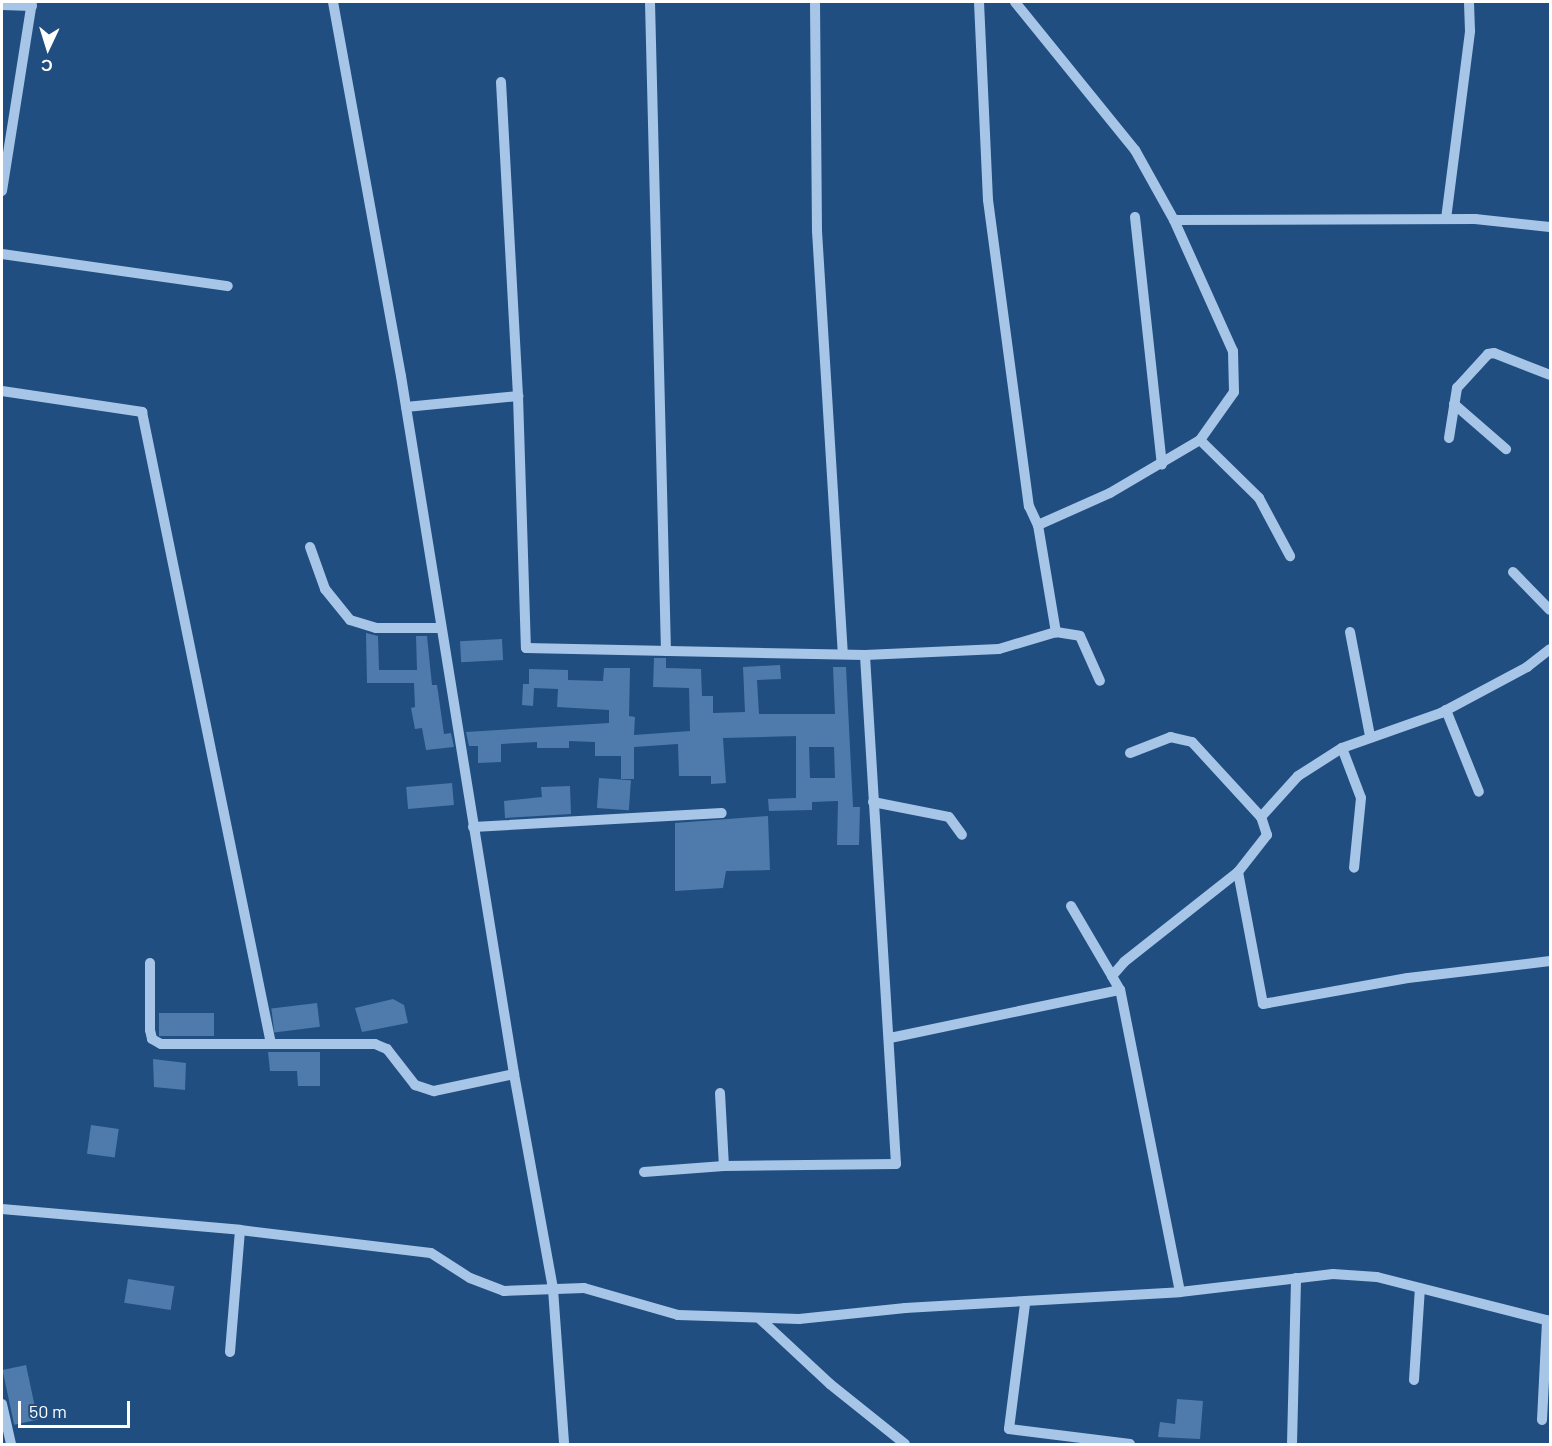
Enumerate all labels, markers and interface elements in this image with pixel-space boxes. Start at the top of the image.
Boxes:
north arrow [18,18,78,78]
text: С [40,57,53,76]
scale bar [21,1389,134,1427]
text: 50 m [29,1400,67,1422]

